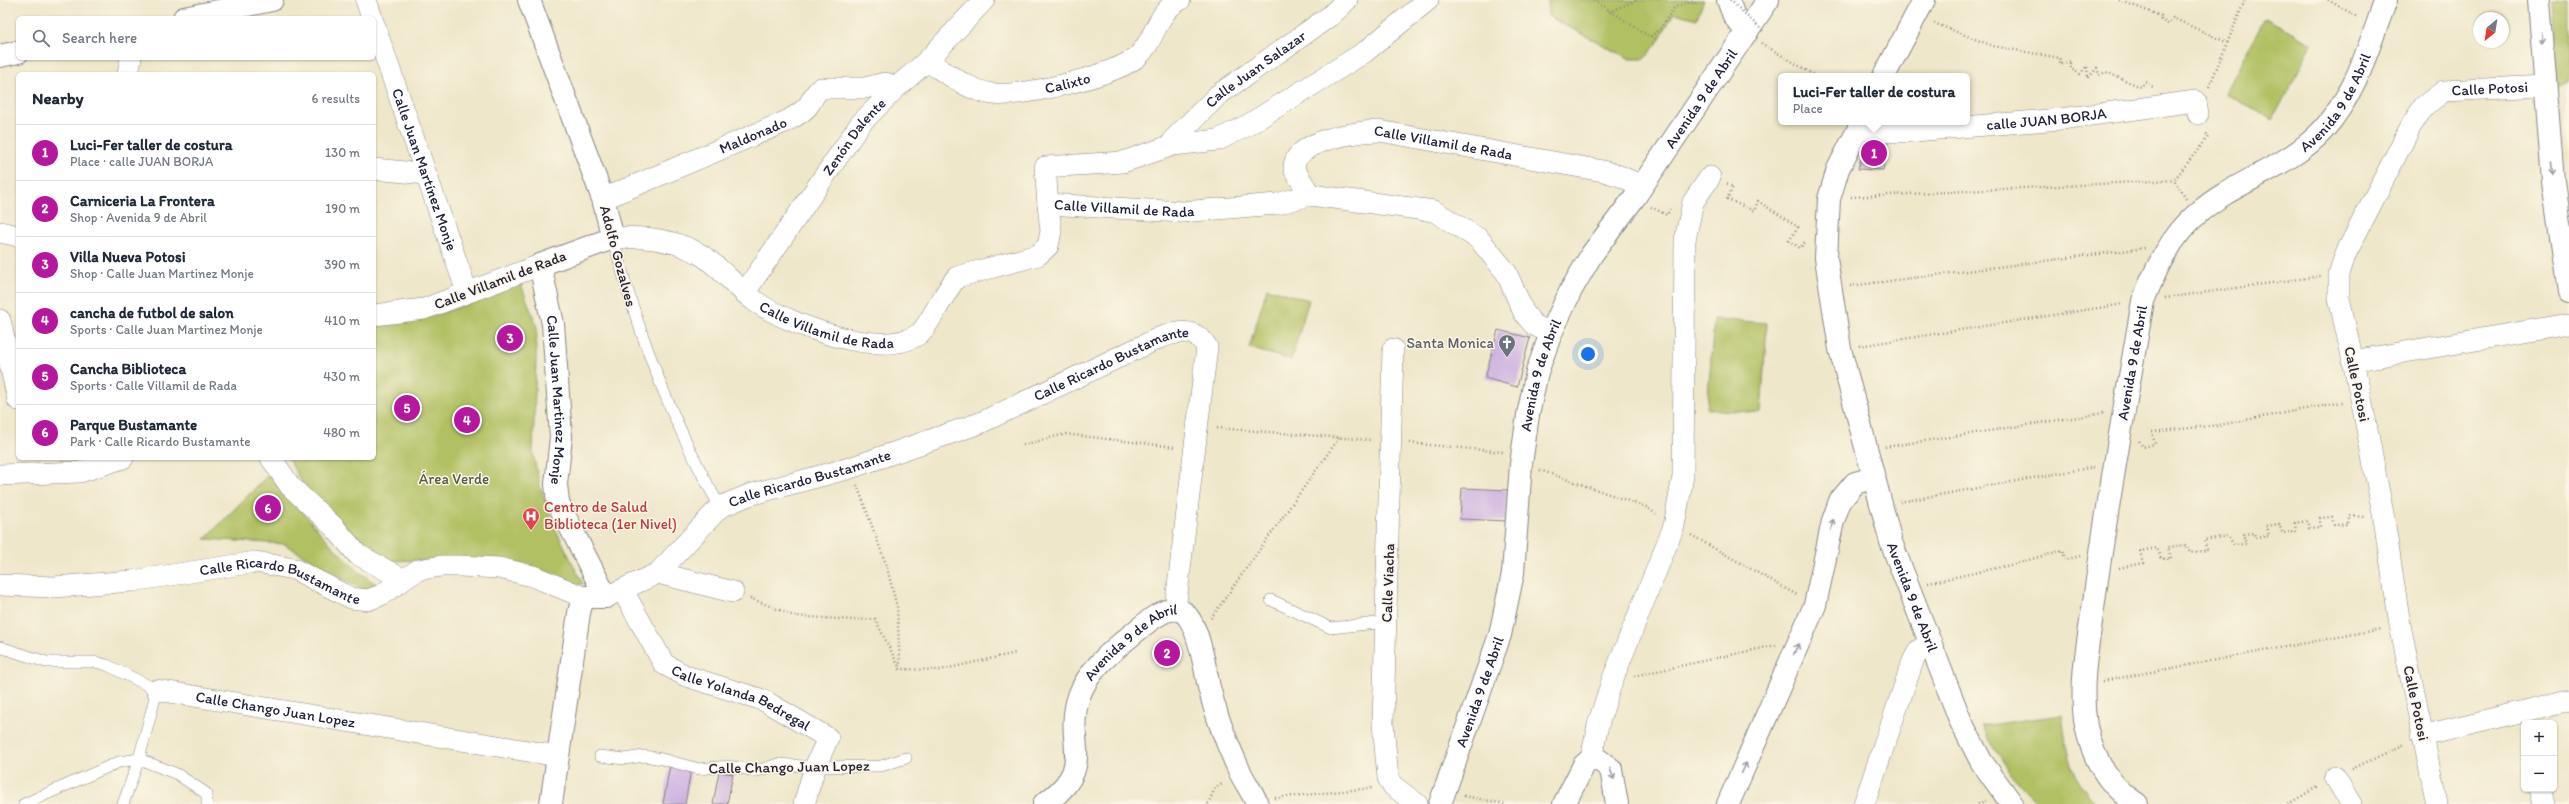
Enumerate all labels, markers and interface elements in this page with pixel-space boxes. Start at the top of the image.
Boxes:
north arrow [2473,12,2509,48]
search box [16,16,376,60]
icon: search [30,27,52,49]
street label: Calle Juan Salazar [1202,27,1310,111]
text: Search here [62,29,137,47]
one-way arrow [2538,32,2545,45]
street label: Avenida 9 de Abril [1661,45,1742,152]
street label: Avenida 9 de Abril [2296,50,2375,156]
street label: Calixto [1043,69,1092,98]
popup [1778,73,1970,125]
street label: Calle Potosi [2451,78,2528,100]
text: Luci-Fer taller de costura [1793,83,1955,101]
street label: Calle Juan Martínez Monje [388,86,461,253]
text: Nearby [32,88,84,108]
text: 6 results [312,91,360,106]
street label: Zenón Dalente [819,94,890,179]
text: Place [1793,101,1823,116]
street label: calle JUAN BORJA [1986,104,2108,134]
street label: Maldonado [717,113,790,158]
street label: Calle Villamil de Rada [1374,122,1514,164]
text: Luci-Fer taller de costura [70,136,232,154]
pin: 1 [1861,138,1887,168]
text: 1 [42,145,48,160]
text: 130 m [325,145,360,160]
text: Place · calle JUAN BORJA [70,154,213,169]
one-way arrow [2548,162,2555,175]
text: Carniceria La Frontera [70,192,215,210]
street label: Calle Villamil de Rada [1054,195,1196,221]
text: 2 [42,201,48,216]
text: 190 m [325,201,360,216]
street label: Adolfo Gozalves [596,203,640,309]
text: Shop · Avenida 9 de Abril [70,210,207,225]
street label: Calle Villamil de Rada [431,246,569,314]
text: Villa Nueva Potosi [70,248,185,266]
text: 3 [41,257,49,272]
text: 390 m [324,257,360,272]
text: Shop · Calle Juan Martinez Monje [70,266,254,281]
street label: Calle Villamil de Rada [756,297,895,352]
street label: Avenida 9 de Abril [2114,303,2151,422]
text: cancha de futbol de salon [70,304,234,322]
text: 4 [41,313,49,328]
text: 410 m [324,313,360,328]
street label: Calle Juan Martinez Monje [542,313,570,486]
street label: Avenida 9 de Abril [1517,316,1565,433]
text: Sports · Calle Juan Martinez Monje [70,322,263,337]
pin: 3 [497,323,523,353]
street label: Calle Ricardo Bustamante [1031,323,1190,405]
church icon: Santa Monica [1497,333,1517,358]
place label: Santa Monica [1406,334,1495,352]
your location [1578,344,1598,364]
street label: Calle Potosi [2340,345,2374,423]
text: Cancha Biblioteca [70,360,186,378]
text: 5 [42,369,48,384]
text: 430 m [323,369,360,384]
text: Sports · Calle Villamil de Rada [70,378,237,393]
pin: 5 [394,393,420,423]
pin: 4 [454,405,480,435]
text: Parque Bustamante [70,416,197,434]
text: 6 [42,425,48,440]
text: 480 m [323,425,360,440]
text: Park · Calle Ricardo Bustamante [70,434,251,449]
street label: Calle Ricardo Bustamante [726,446,893,512]
park label: Área Verde [419,470,489,488]
pin: 6 [255,493,281,523]
place label: Centro de Salud Biblioteca (1er Nivel) [544,498,677,533]
hospital icon: Centro de Salud Biblioteca (1er Nivel) [521,506,541,531]
one-way arrow [1829,519,1837,532]
street label: Avenida 9 de Abril [1883,540,1942,655]
street label: Calle Viacha [1378,542,1398,623]
street label: Calle Ricardo Bustamante [198,553,361,608]
street label: Avenida 9 de Abril [1080,600,1179,684]
street label: Avenida 9 de Abril [1452,633,1508,750]
pin: 2 [1154,638,1180,668]
one-way arrow [1793,644,1800,656]
street label: Calle Yolanda Bedregal [668,661,814,735]
street label: Calle Potosi [2399,664,2433,742]
street label: Calle Chango Juan Lopez [194,687,357,732]
map controls [2521,720,2557,792]
button: + [2521,720,2557,756]
button: − [2521,756,2557,792]
street label: Calle Chango Juan Lopez [708,757,870,777]
one-way arrow [1741,763,1748,775]
one-way arrow [1608,767,1616,779]

